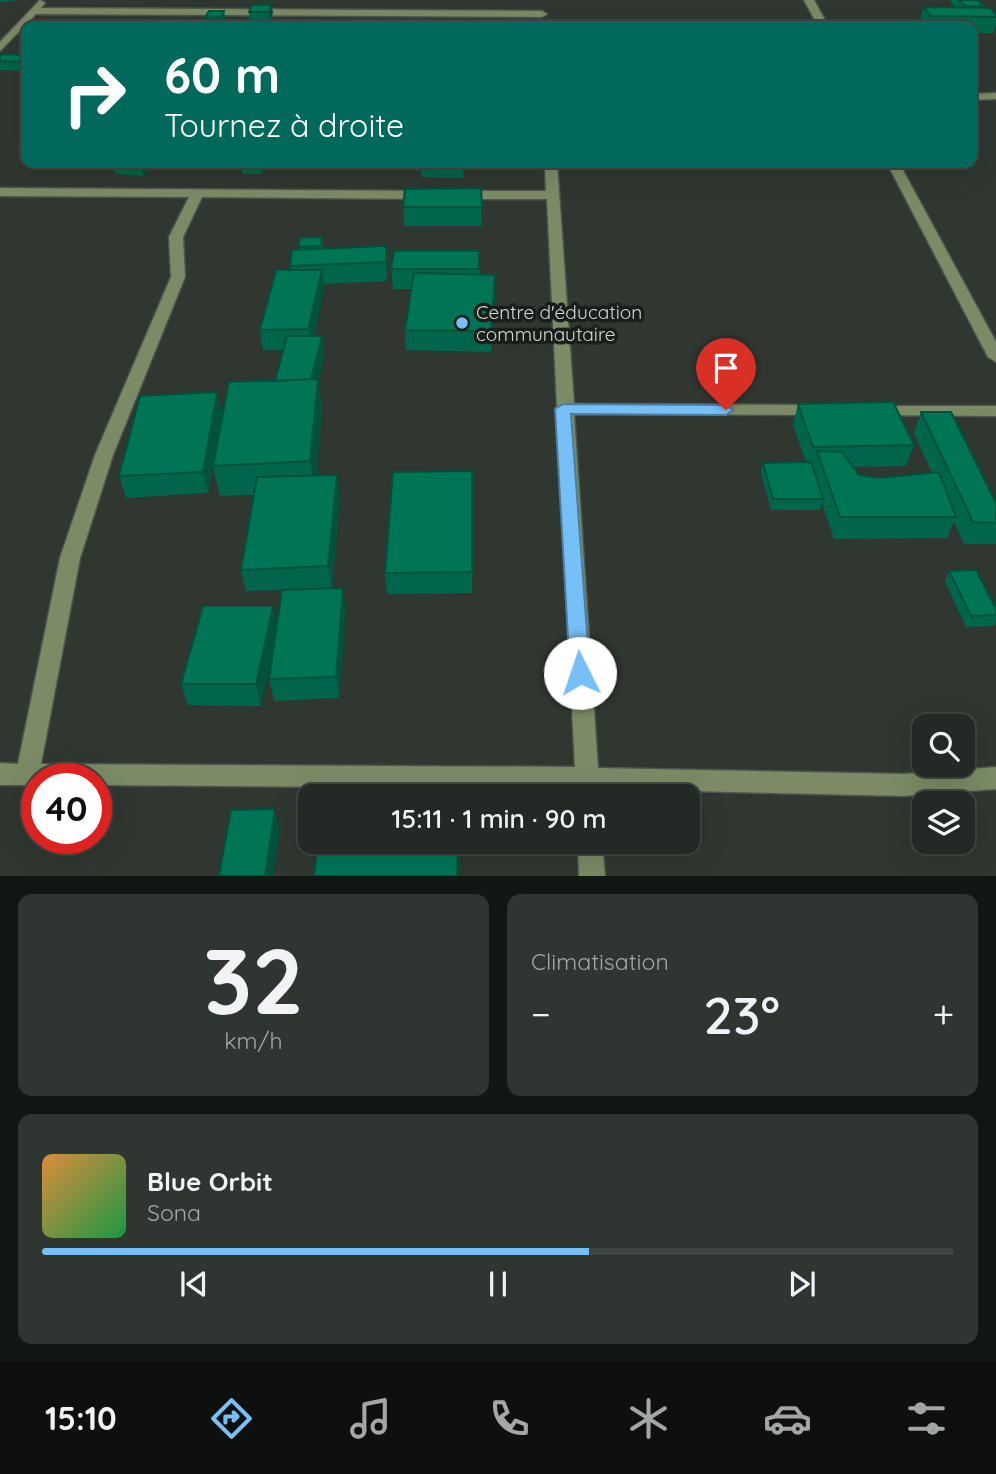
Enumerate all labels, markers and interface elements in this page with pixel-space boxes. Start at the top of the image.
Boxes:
text: 60 m [164,44,280,105]
icon: right [49,49,140,140]
text: Tournez à droite [164,105,404,145]
place label: Centre d'éducation communautaire [476,300,642,346]
marker: Centre d'éducation communautaire [454,315,470,331]
pin [696,338,756,410]
icon: arrive [707,349,745,387]
position arrow [543,636,617,710]
map controls [912,714,975,854]
button: search [912,714,975,777]
speed limit sign: 40 [21,763,112,854]
button: layers [912,791,975,854]
text: 15:11 · 1 min · 90 m [392,802,606,835]
text: 32 [203,923,304,1037]
text: Climatisation [531,947,669,976]
text: 23° [703,982,780,1047]
text: − [531,990,551,1038]
text: + [933,990,954,1038]
text: km/h [224,1026,283,1055]
text: Blue Orbit [147,1165,273,1198]
text: Sona [147,1198,201,1227]
icon: previous [175,1265,213,1303]
icon: pause [479,1265,517,1303]
icon: next [783,1265,821,1303]
icon: directions [207,1394,256,1443]
icon: music [346,1394,395,1443]
icon: phone [485,1394,534,1443]
icon: climate [624,1394,673,1443]
icon: car [763,1394,812,1443]
icon: filters [902,1394,951,1443]
text: 15:10 [45,1398,117,1438]

